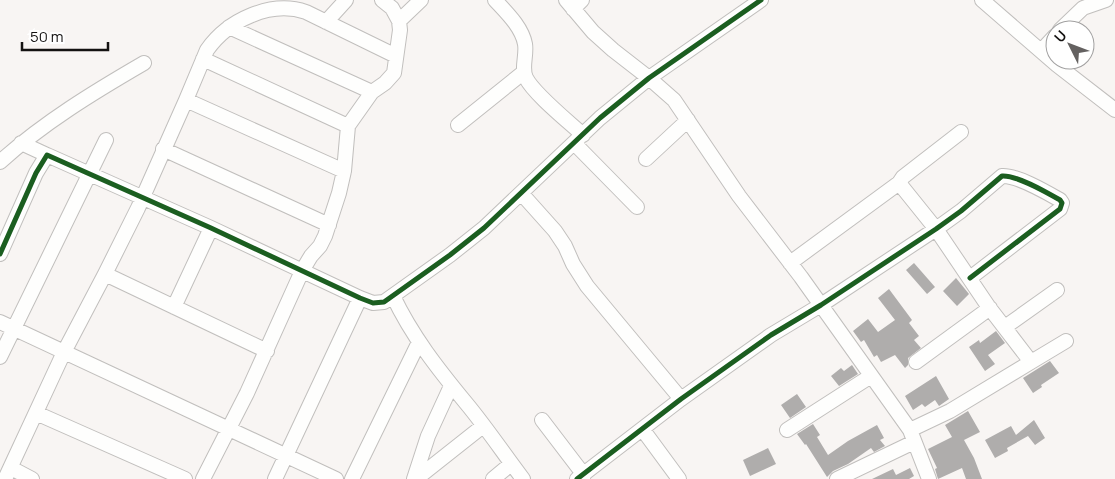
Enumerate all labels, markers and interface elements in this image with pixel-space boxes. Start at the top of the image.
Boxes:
scale bar [22,20,109,52]
north arrow [1045,20,1095,70]
text: 50 m [30,26,64,47]
text: U [1050,26,1070,46]

